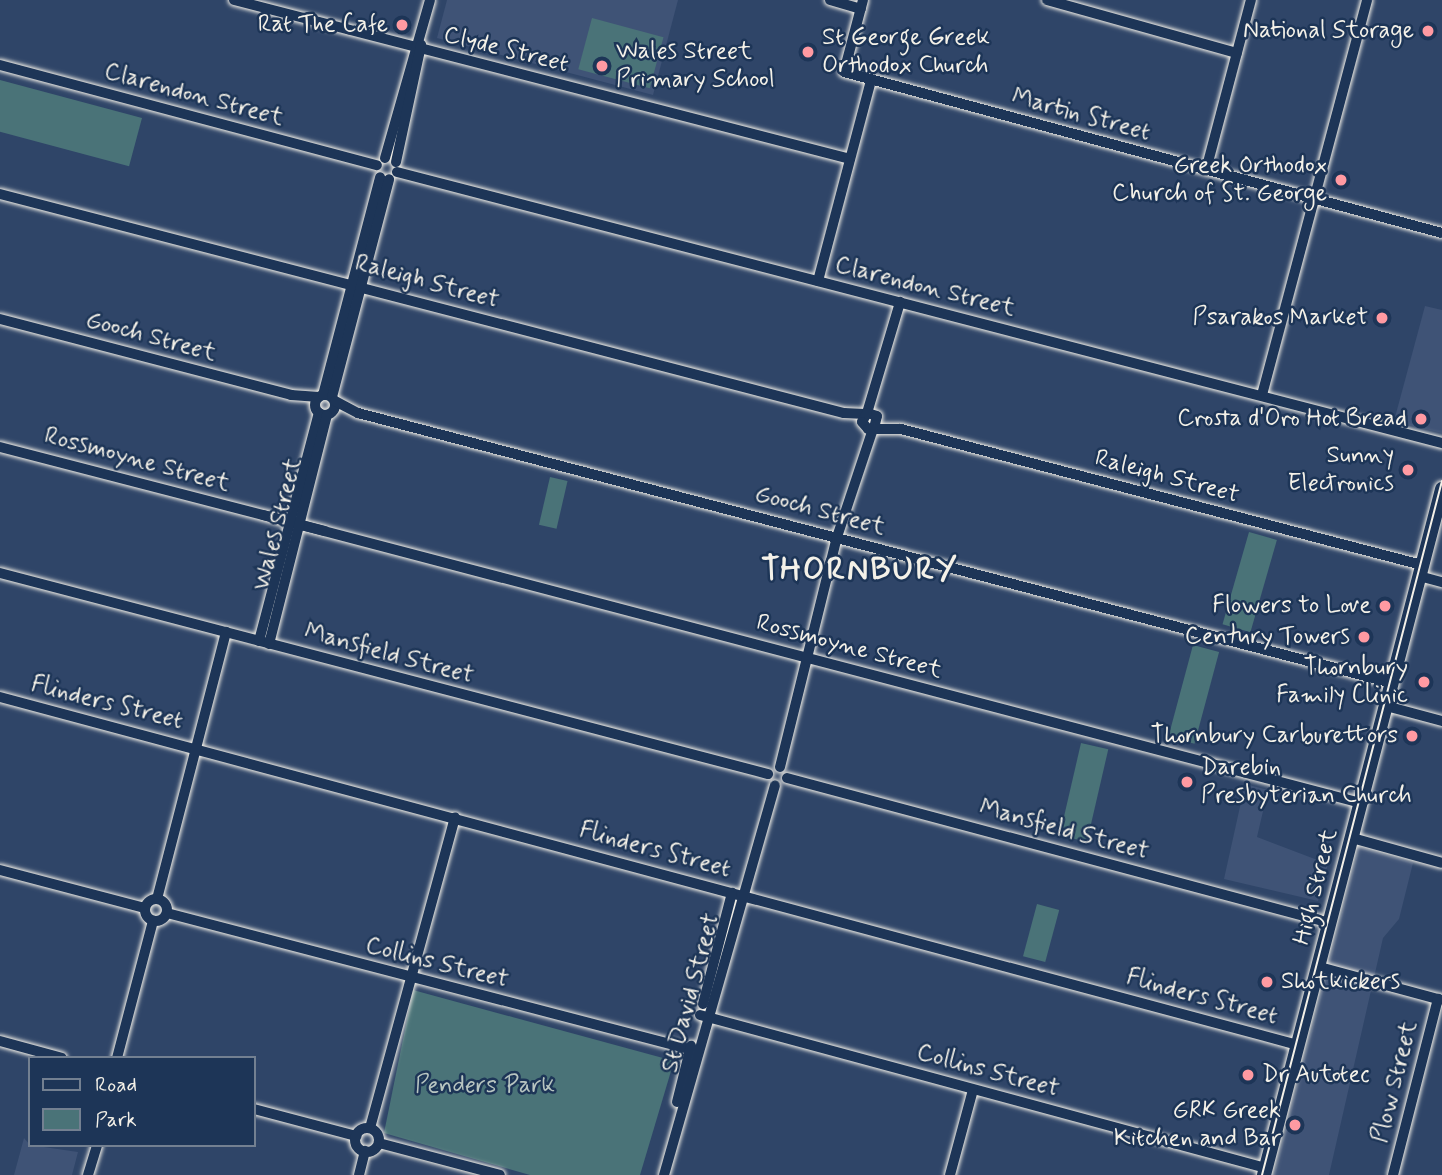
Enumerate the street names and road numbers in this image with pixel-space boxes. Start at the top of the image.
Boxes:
street label: Clyde Street [438,20,574,80]
street label: Clarendon Street [101,57,287,133]
street label: Martin Street [1007,82,1155,148]
street label: Raleigh Street [352,249,502,315]
street label: Clarendon Street [832,251,1018,323]
street label: Gooch Street [83,306,219,368]
street label: Rossmoyne Street [41,421,233,499]
street label: Raleigh Street [1092,444,1242,510]
street label: Wales Street [248,454,308,594]
street label: Gooch Street [752,480,888,542]
street label: Rossmoyne Street [753,608,945,686]
street label: Mansfield Street [302,618,476,690]
street label: Flinders Street [26,670,188,736]
street label: Mansfield Street [977,794,1151,866]
street label: Flinders Street [574,815,736,885]
street label: High Street [1288,826,1344,948]
street label: St David Street [656,911,726,1075]
street label: Collins Street [363,931,511,995]
street label: Flinders Street [1121,962,1283,1032]
street label: Plow Street [1366,1018,1424,1146]
street label: Collins Street [914,1038,1062,1104]

